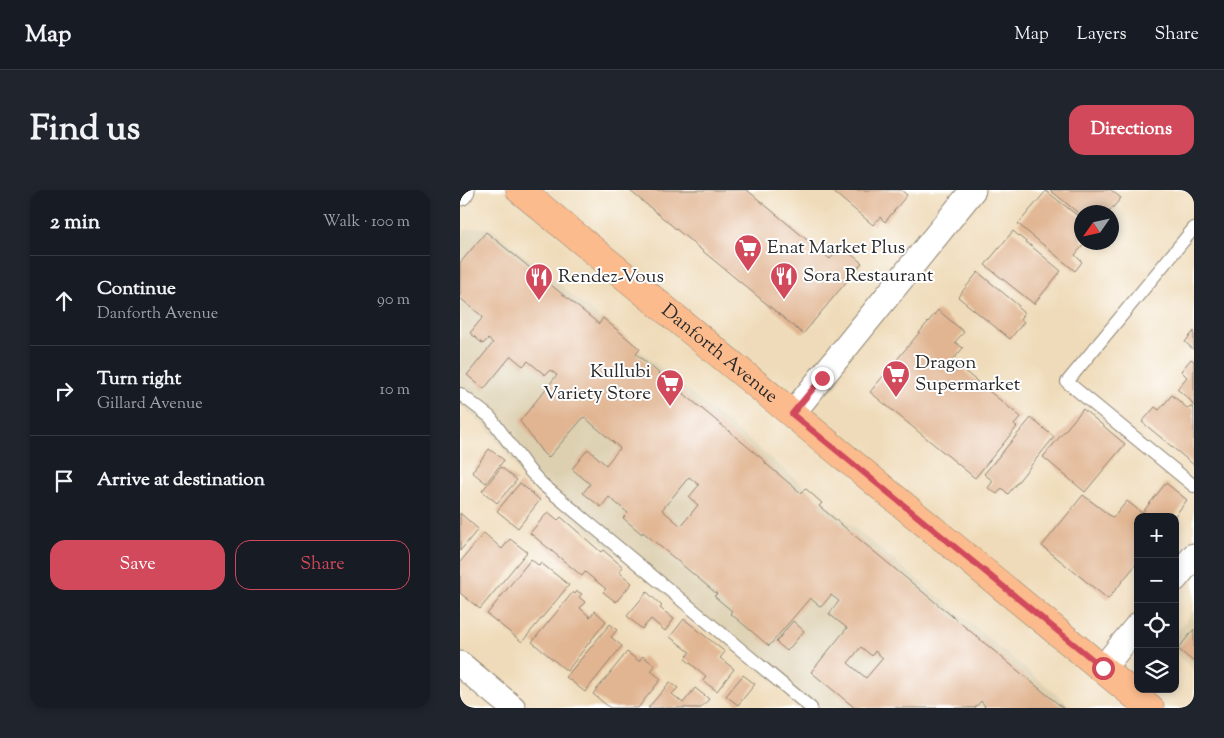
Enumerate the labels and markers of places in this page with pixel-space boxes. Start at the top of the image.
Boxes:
supermarket icon: Enat Market Plus [733,233,763,272]
place label: Enat Market Plus [767,235,905,262]
restaurant icon: Sora Restaurant [769,261,799,300]
restaurant icon: Rendez-Vous [524,262,554,301]
place label: Sora Restaurant [803,263,934,290]
place label: Rendez-Vous [558,264,664,291]
place label: Dragon Supermarket [915,350,1021,399]
place label: Kullubi Variety Store [543,359,651,408]
supermarket icon: Dragon Supermarket [881,359,911,398]
supermarket icon: Kullubi Variety Store [655,368,685,407]

